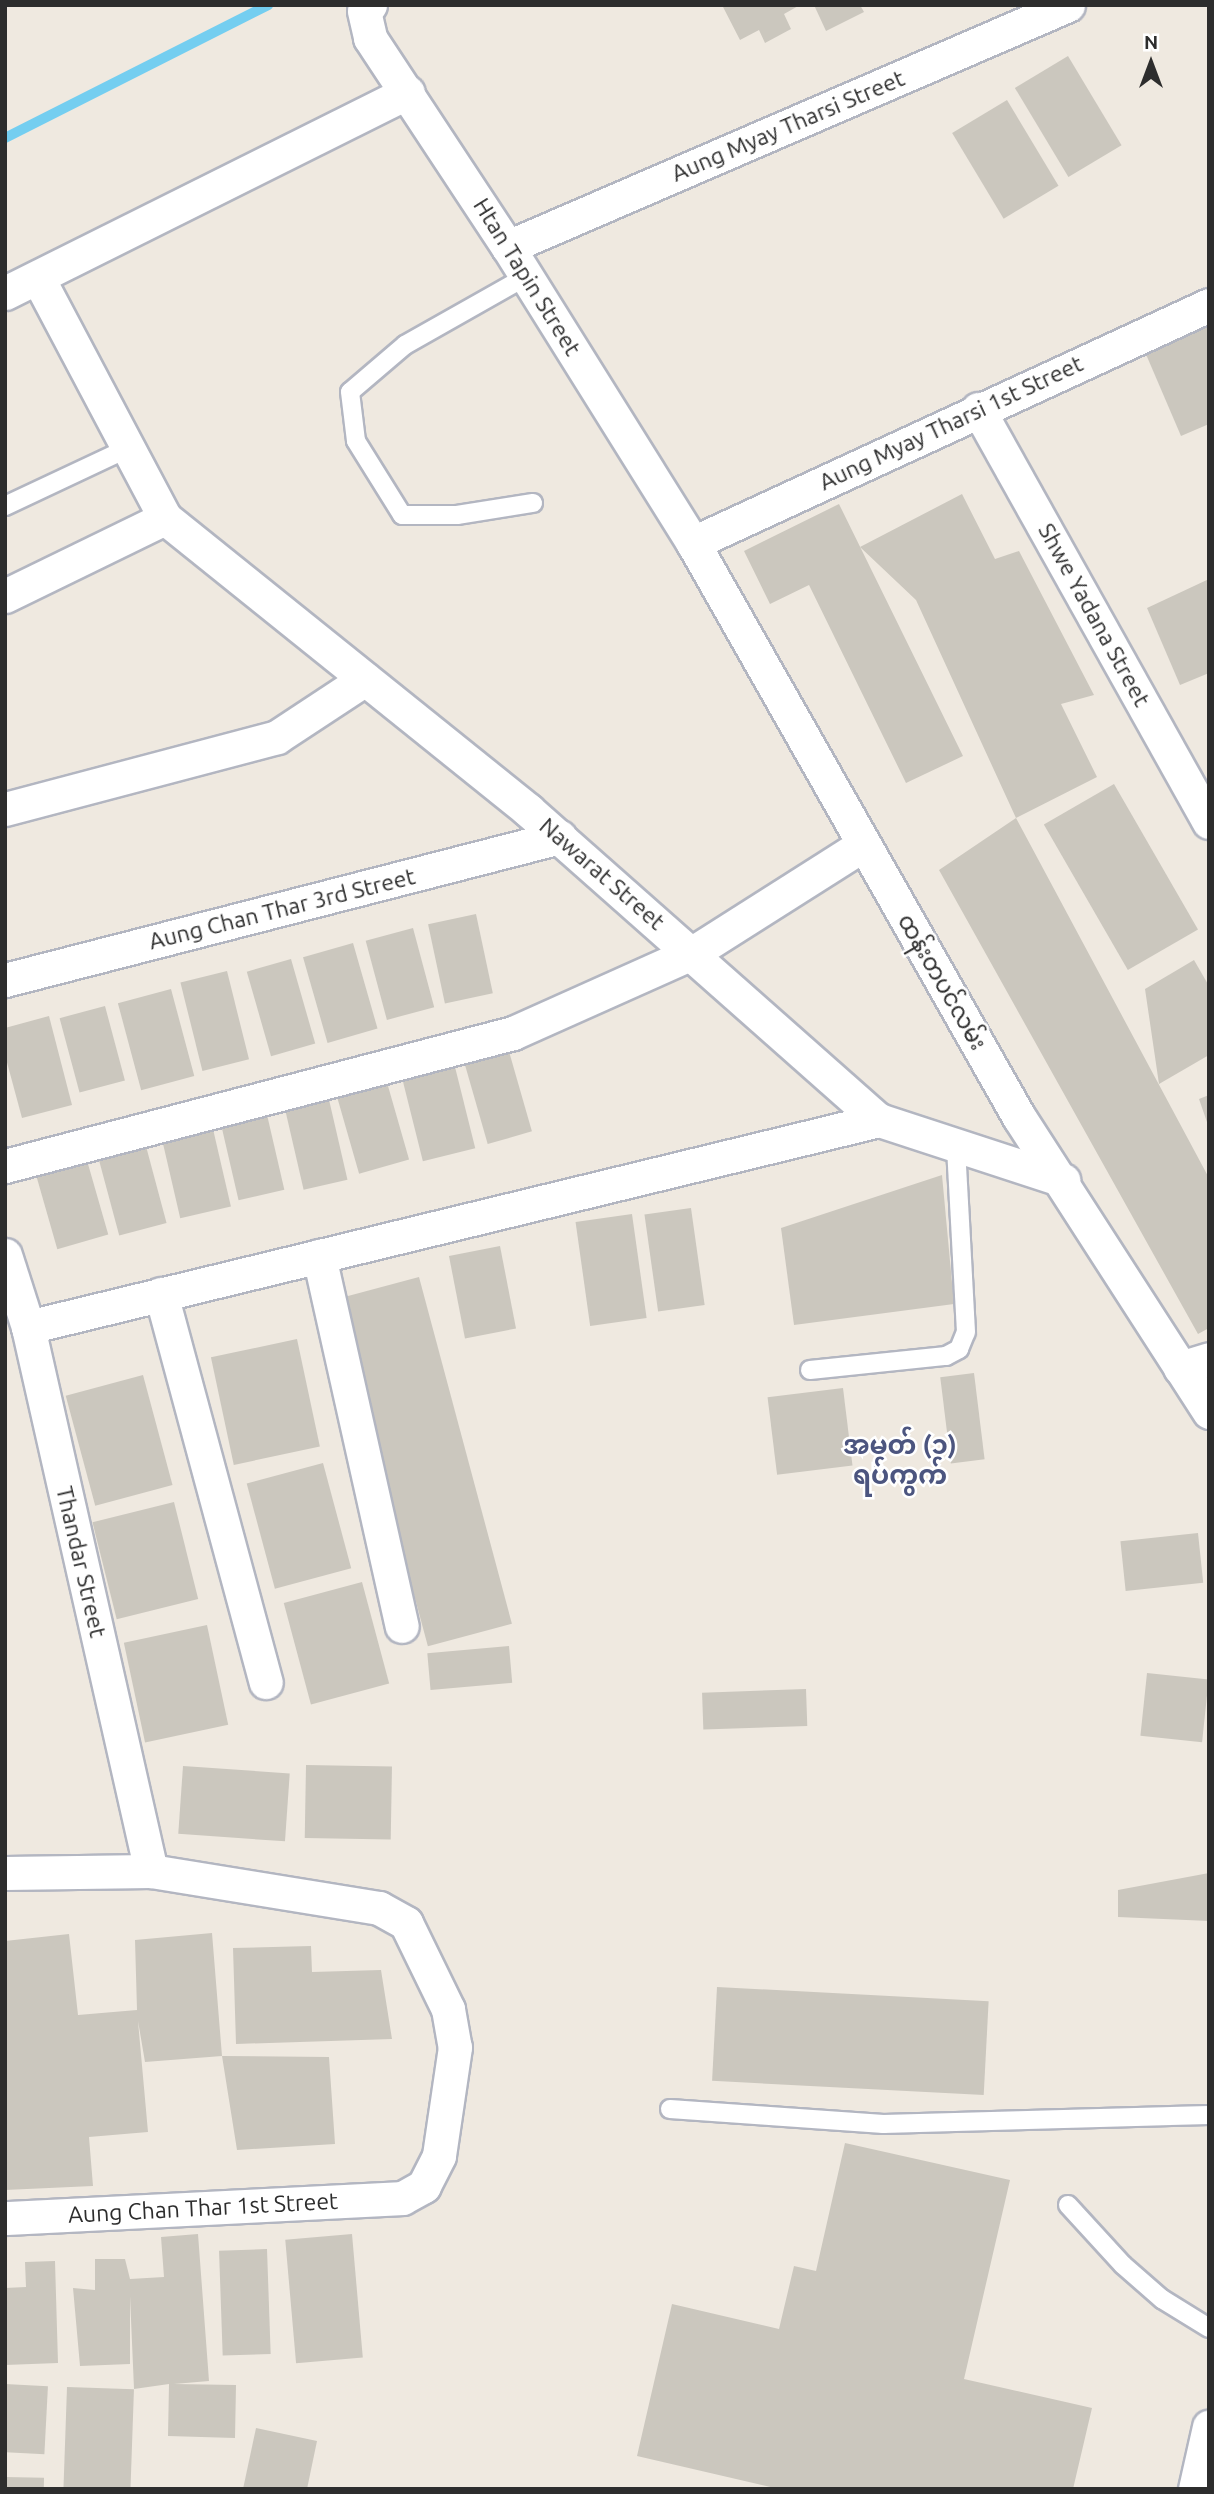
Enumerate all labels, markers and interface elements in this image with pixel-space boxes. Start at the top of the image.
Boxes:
north arrow [1116,28,1186,98]
text: N [1144,31,1158,53]
street label: Aung Myay Tharsi Street [667,64,909,188]
street label: Htan Tapin Street [467,193,587,361]
street label: Aung Myay Tharsi 1st Street [815,350,1087,496]
street label: Shwe Yadana Street [1032,519,1156,711]
street label: Nawarat Street [534,812,670,936]
street label: Aung Chan Thar 3rd Street [146,863,418,955]
street label: ထန်းတပင်လမ်း [892,909,992,1055]
district label: အမှတ် (၁) ရပ်ကွက် [843,1429,957,1490]
street label: Thandar Street [50,1484,112,1640]
street label: Aung Chan Thar 1st Street [67,2187,339,2229]

